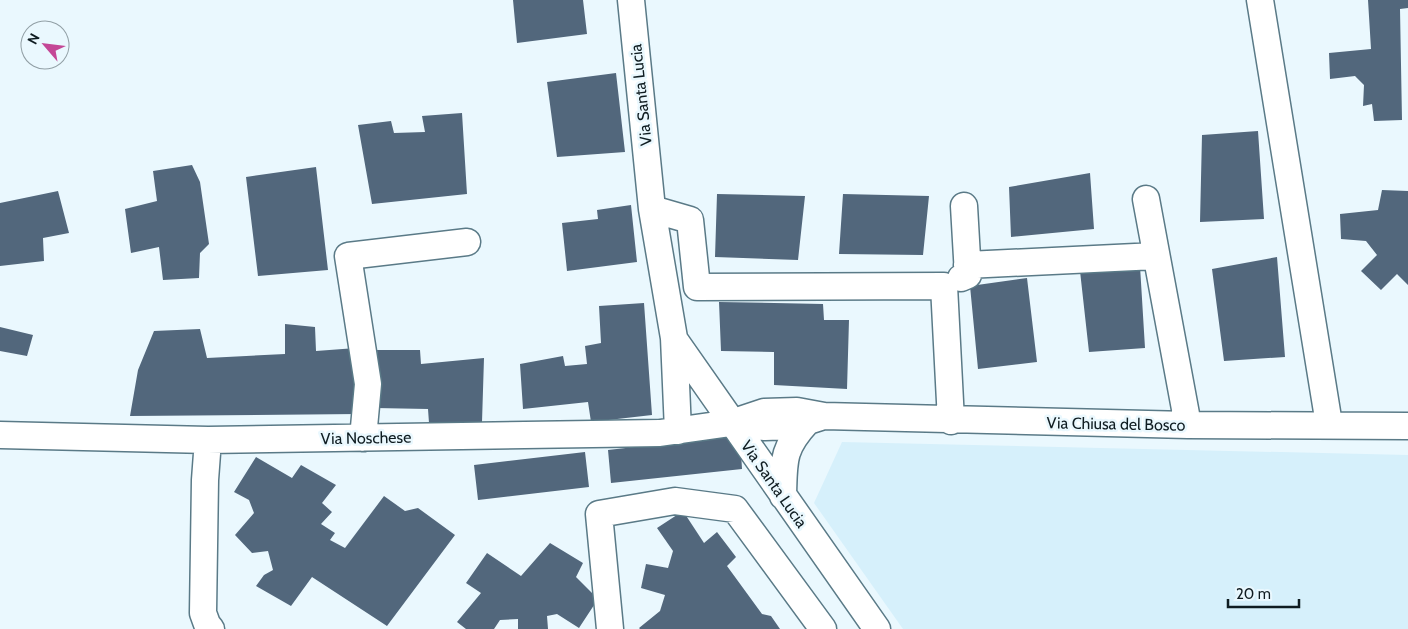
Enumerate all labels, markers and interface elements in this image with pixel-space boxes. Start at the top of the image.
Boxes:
north arrow [20,20,70,70]
text: N [23,30,44,47]
street label: Via Santa Lucia [626,43,656,147]
street label: Via Chiusa del Bosco [1046,413,1186,435]
street label: Via Noschese [321,428,411,448]
street label: Via Santa Lucia [737,437,811,532]
scale bar [1228,576,1299,608]
text: 20 m [1236,585,1271,603]

